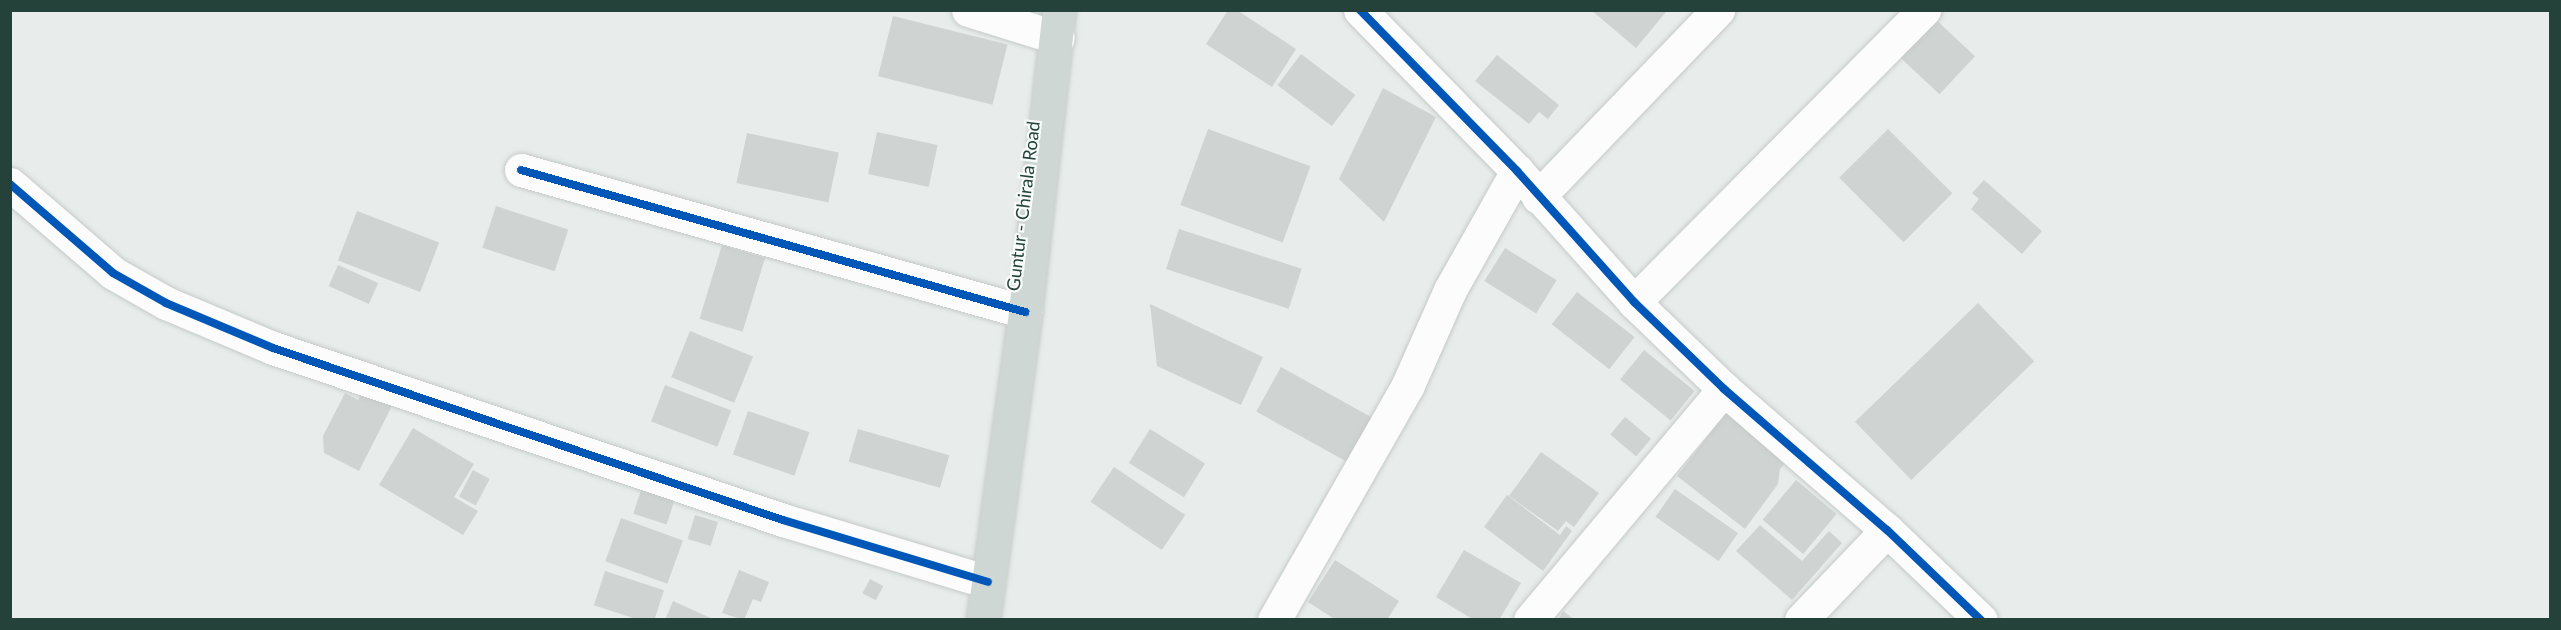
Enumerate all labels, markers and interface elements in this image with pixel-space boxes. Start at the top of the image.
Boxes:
street label: Guntur - Chirala Road [1002,120,1044,292]

